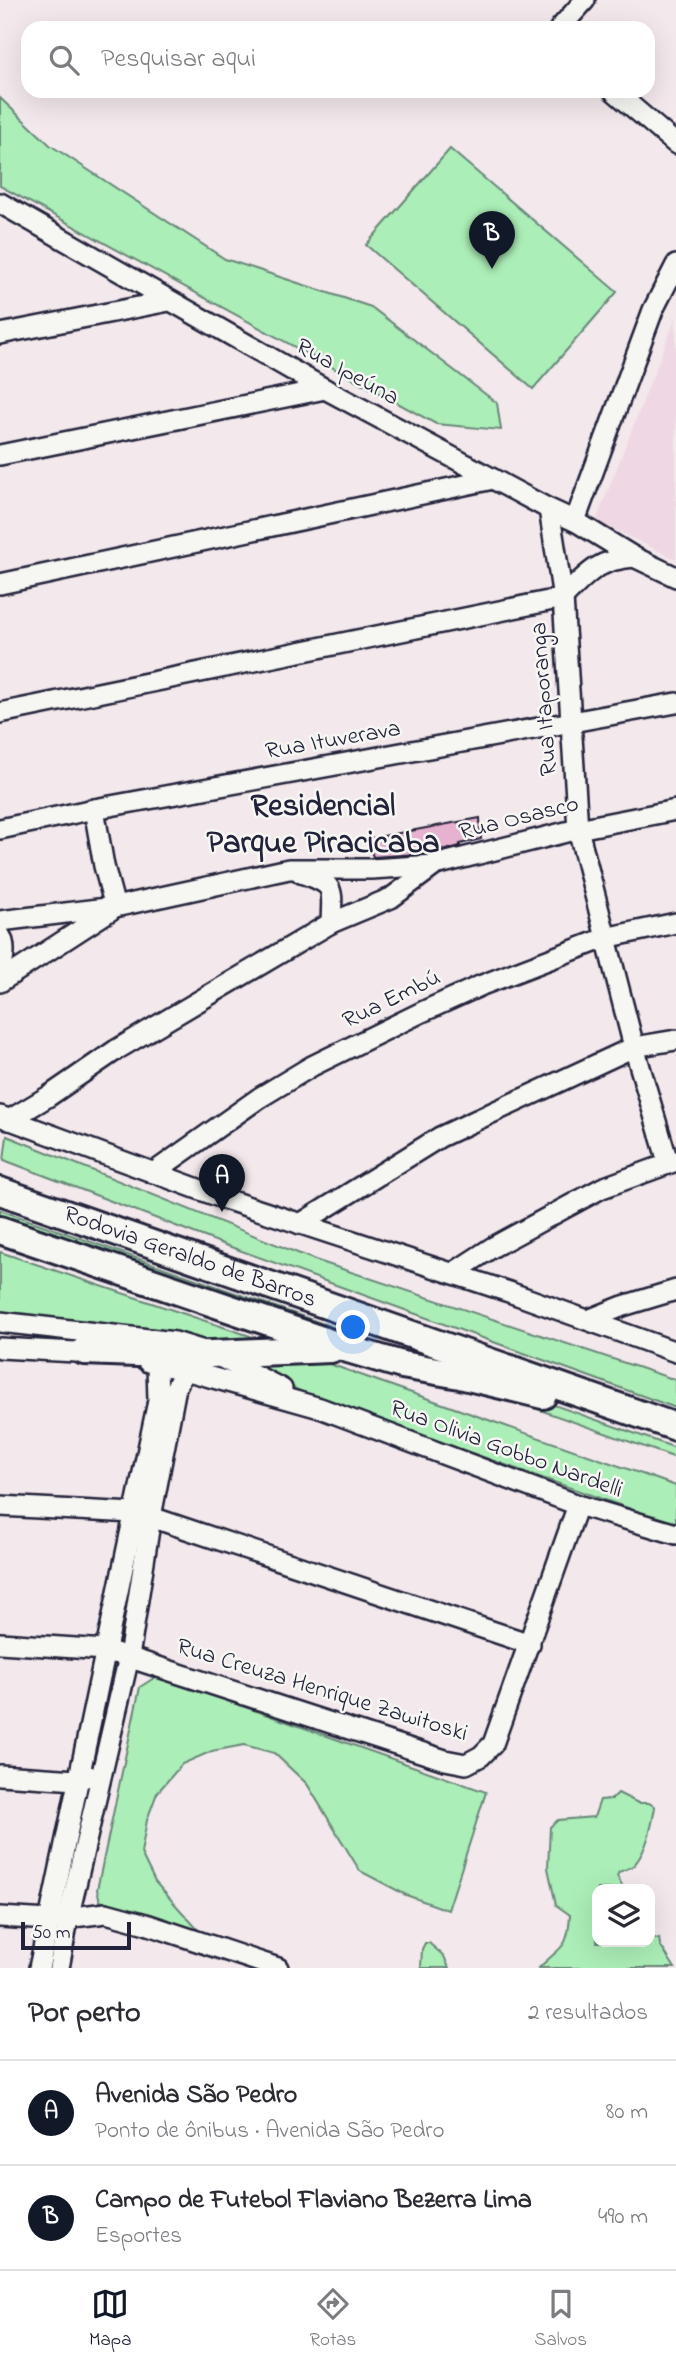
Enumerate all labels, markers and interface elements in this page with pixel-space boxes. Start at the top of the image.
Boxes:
search box [21,21,655,98]
icon: search [45,41,83,79]
text: Pesquisar aqui [101,41,256,79]
pin: B [469,211,515,269]
street label: Rua Ipeúna [289,330,405,416]
street label: Rua Itaporanga [522,621,568,777]
street label: Rua Ituverava [263,712,403,770]
district label: Residencial Parque Piracicaba [207,784,439,868]
street label: Rua Osasco [455,787,583,851]
street label: Rua Embú [337,961,447,1039]
pin: A [199,1154,245,1212]
street label: Rodovia Geraldo de Barros [59,1197,321,1318]
your location [336,1310,370,1344]
street label: Rua Olivia Gobbo Nardelli [385,1392,627,1508]
street label: Rua Creuza Henrique Zawitoski [172,1630,472,1752]
map controls [592,1884,655,1947]
button: layers [592,1884,655,1947]
scale bar [21,1919,131,1951]
text: 50 m [32,1920,71,1947]
text: Por perto [28,1992,141,2036]
text: 2 resultados [528,1997,648,2030]
text: Avenida São Pedro [95,2077,297,2115]
text: A [44,2096,58,2129]
text: 80 m [606,2096,648,2129]
text: Ponto de ônibus · Avenida São Pedro [95,2115,444,2148]
text: Campo de Futebol Flaviano Bezerra Lima [95,2182,532,2220]
text: B [43,2201,59,2234]
text: 490 m [598,2201,648,2234]
text: Esportes [95,2220,182,2253]
tab: Mapa [89,2285,131,2354]
tab: Rotas [310,2285,356,2354]
tab: Salvos [534,2285,587,2354]

